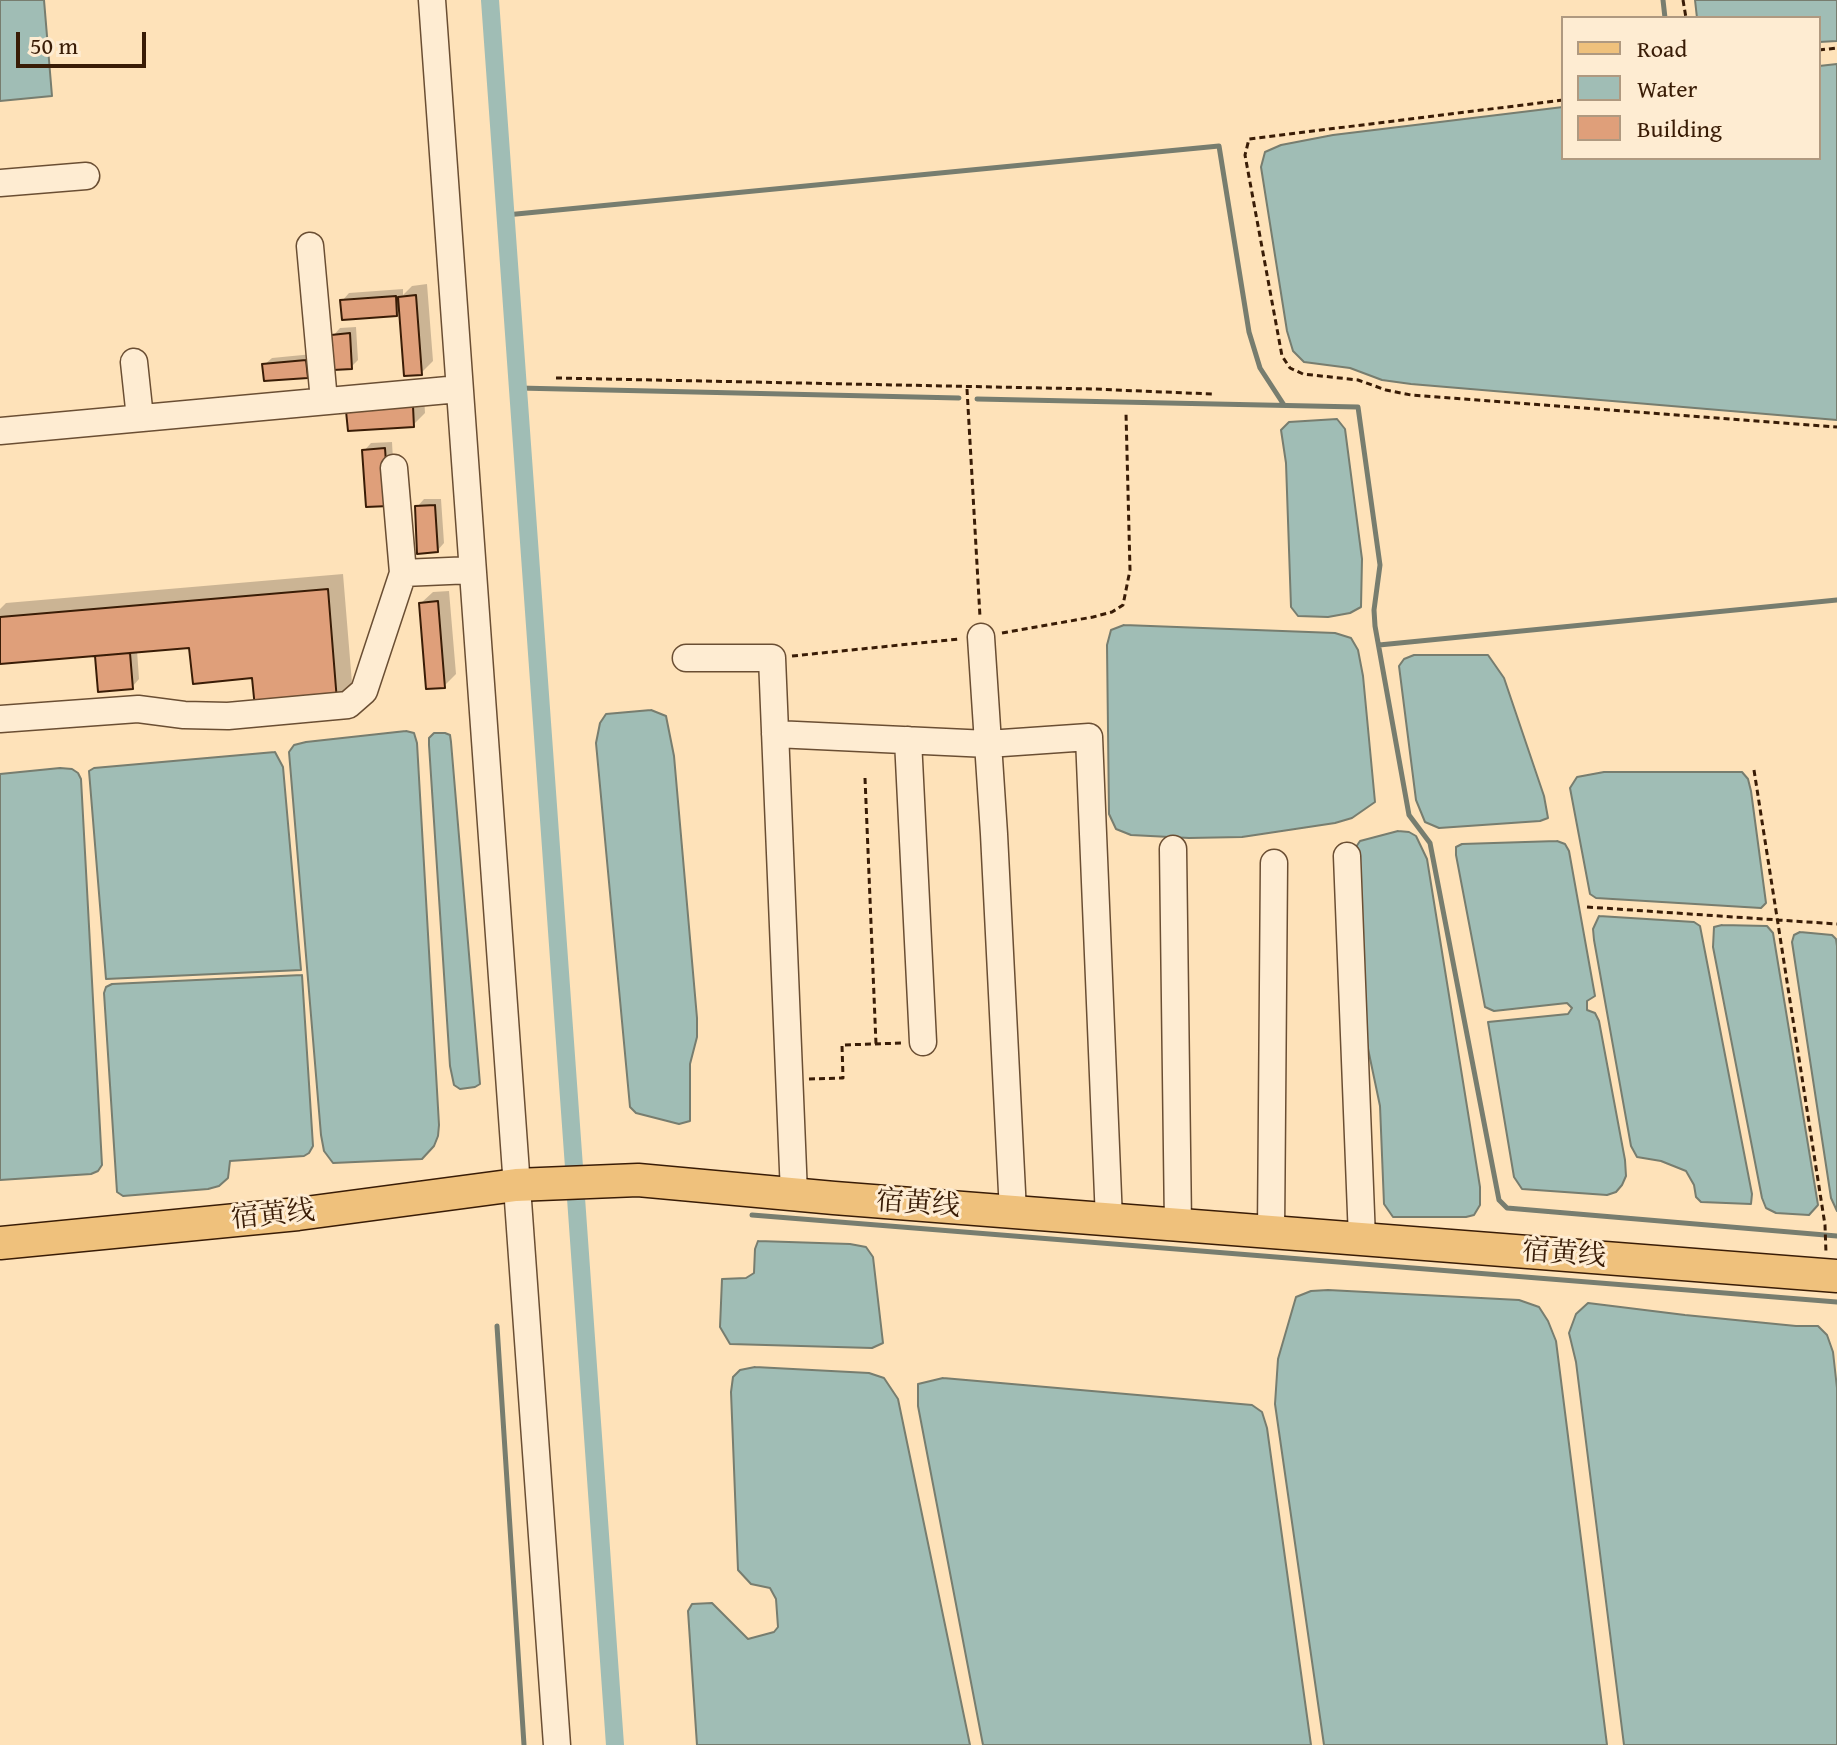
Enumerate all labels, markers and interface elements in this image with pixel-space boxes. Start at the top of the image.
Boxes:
scale bar [20,16,150,66]
legend [1561,16,1821,160]
text: 50 m [30,28,78,63]
text: Road [1637,31,1687,66]
text: Water [1637,71,1697,106]
text: Building [1637,111,1722,146]
street label: 宿黄线 [875,1185,961,1225]
street label: 宿黄线 [229,1195,317,1237]
street label: 宿黄线 [1521,1235,1607,1275]

